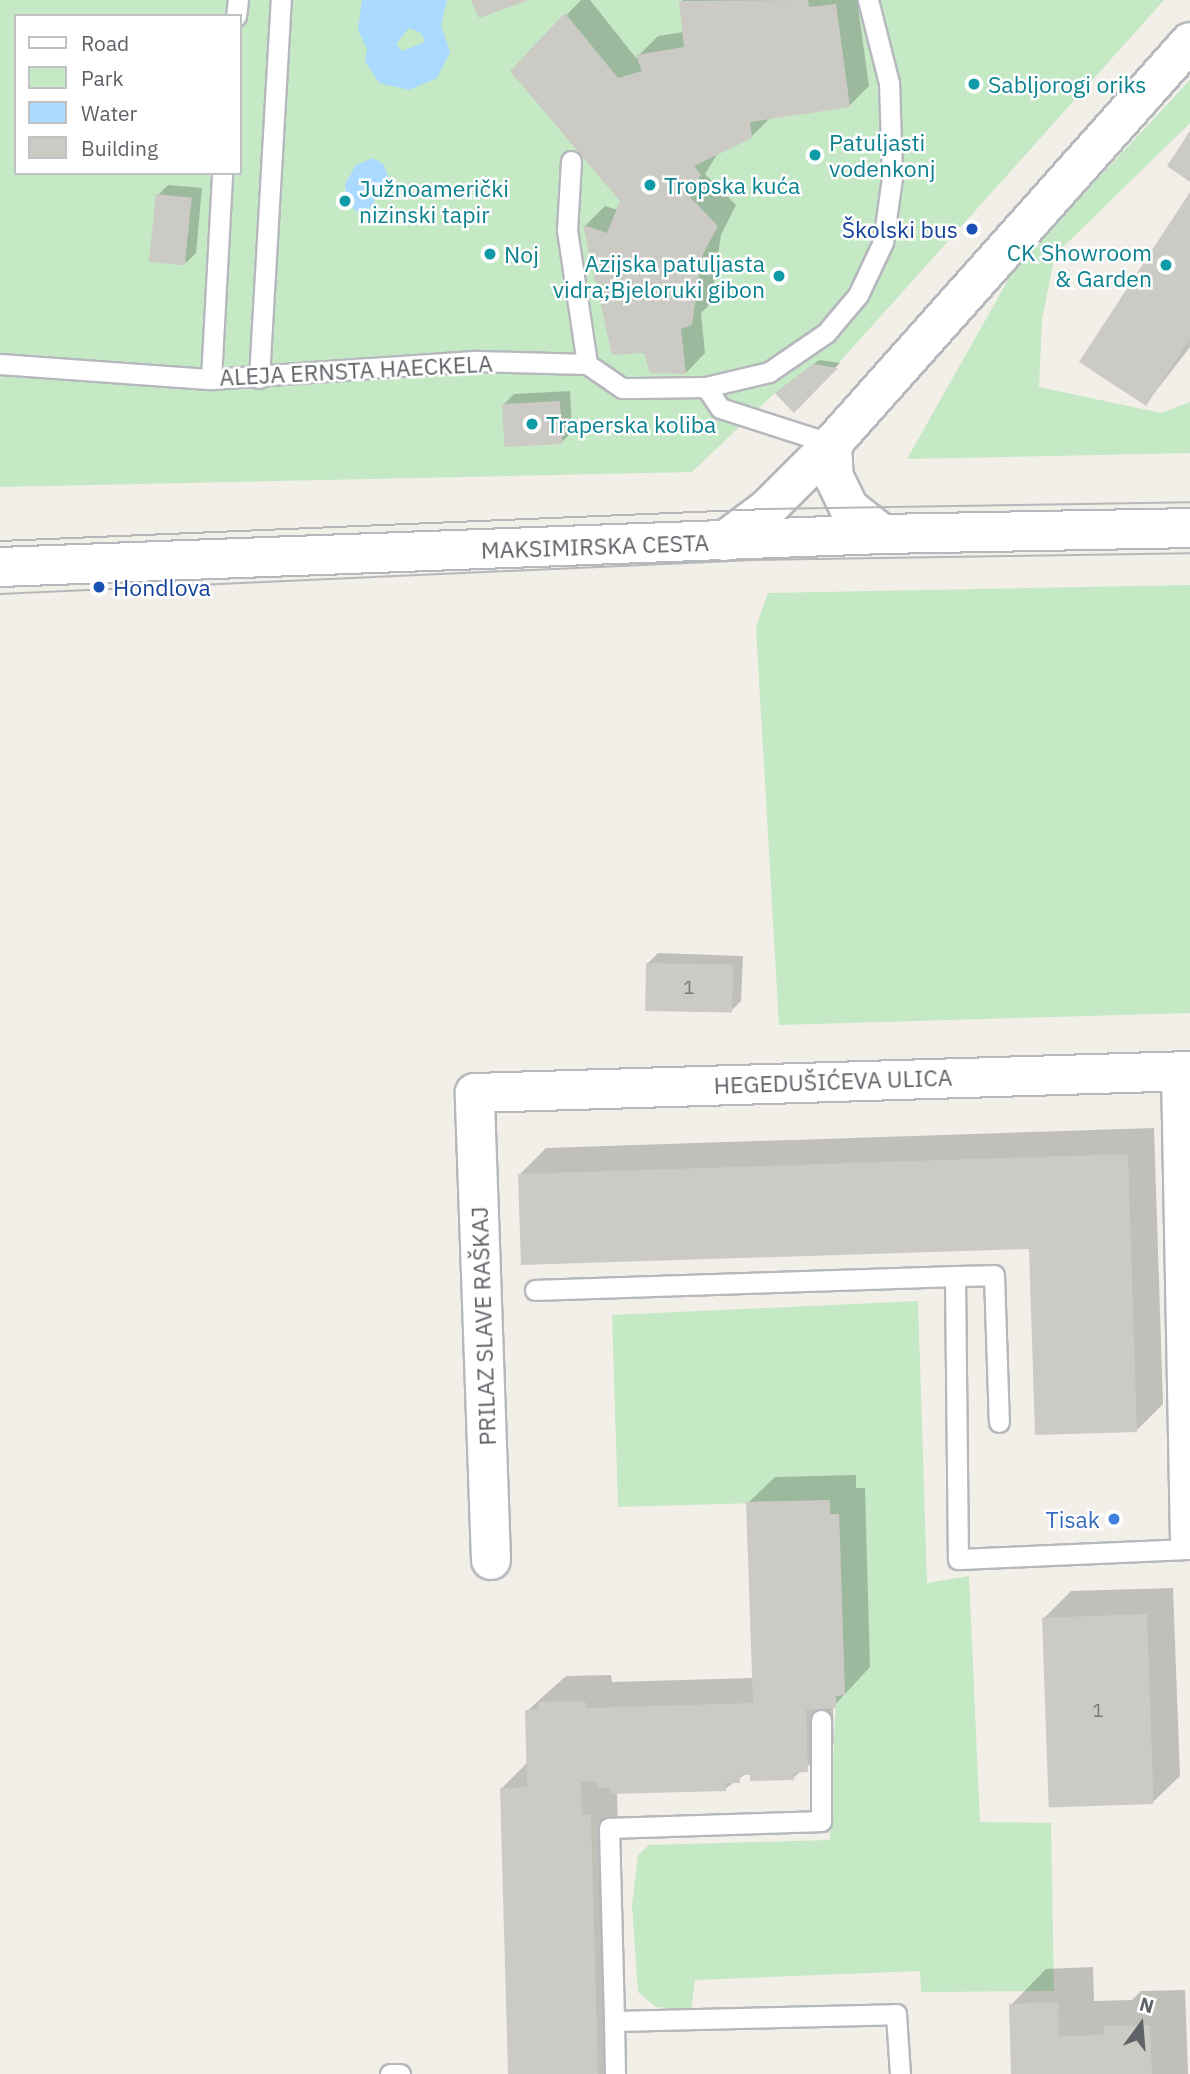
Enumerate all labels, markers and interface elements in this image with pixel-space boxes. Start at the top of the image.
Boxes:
legend [14,14,242,175]
text: Road [81,29,129,57]
text: Park [81,64,124,92]
place label: Sabljorogi oriks [988,70,1147,98]
marker: Sabljorogi oriks [966,76,982,92]
text: Water [81,99,137,127]
place label: Patuljasti vodenkonj [829,128,935,182]
text: Building [81,134,158,162]
marker: Patuljasti vodenkonj [807,147,823,163]
place label: Tropska kuća [664,171,800,199]
place label: Južnoamerički nizinski tapir [359,174,509,228]
marker: Tropska kuća [642,177,658,193]
marker: Južnoamerički nizinski tapir [337,193,353,209]
place label: Školski bus [842,215,958,243]
marker: Školski bus [964,221,980,237]
place label: CK Showroom & Garden [1007,238,1152,292]
place label: Noj [504,240,539,268]
marker: Noj [482,246,498,262]
place label: Azijska patuljasta vidra;Bjeloruki gibon [553,249,765,303]
marker: CK Showroom & Garden [1158,257,1174,273]
marker: Azijska patuljasta vidra;Bjeloruki gibon [771,268,787,284]
street label: ALEJA ERNSTA HAECKELA [219,349,493,391]
place label: Traperska koliba [546,410,716,438]
marker: Traperska koliba [524,416,540,432]
street label: MAKSIMIRSKA CESTA [480,528,710,564]
place label: Hondlova [113,573,211,601]
marker: Hondlova [91,579,107,595]
house number: 1 [683,977,695,999]
street label: HEGEDUŠIĆEVA ULICA [713,1063,953,1099]
street label: PRILAZ SLAVE RAŠKAJ [465,1206,501,1446]
place label: Tisak [1045,1505,1100,1533]
marker: Tisak [1106,1511,1122,1527]
house number: 1 [1092,1700,1104,1722]
north arrow [1106,1990,1176,2060]
text: N [1137,1991,1157,2018]

